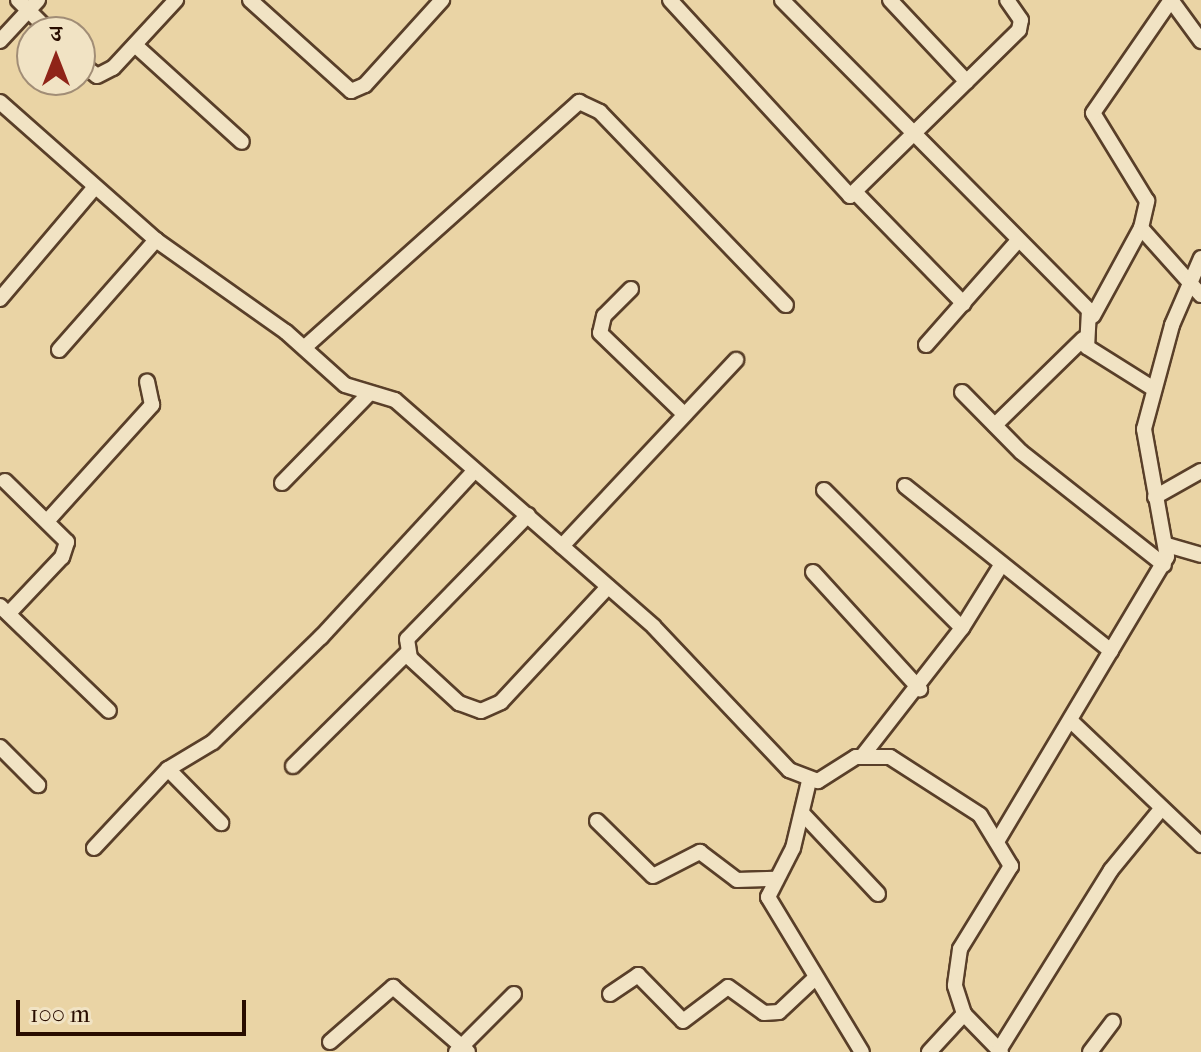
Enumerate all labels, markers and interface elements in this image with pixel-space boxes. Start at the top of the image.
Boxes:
north arrow [16,16,96,96]
text: उ [50,21,62,47]
scale bar [20,984,250,1034]
text: 100 m [30,1000,90,1028]

